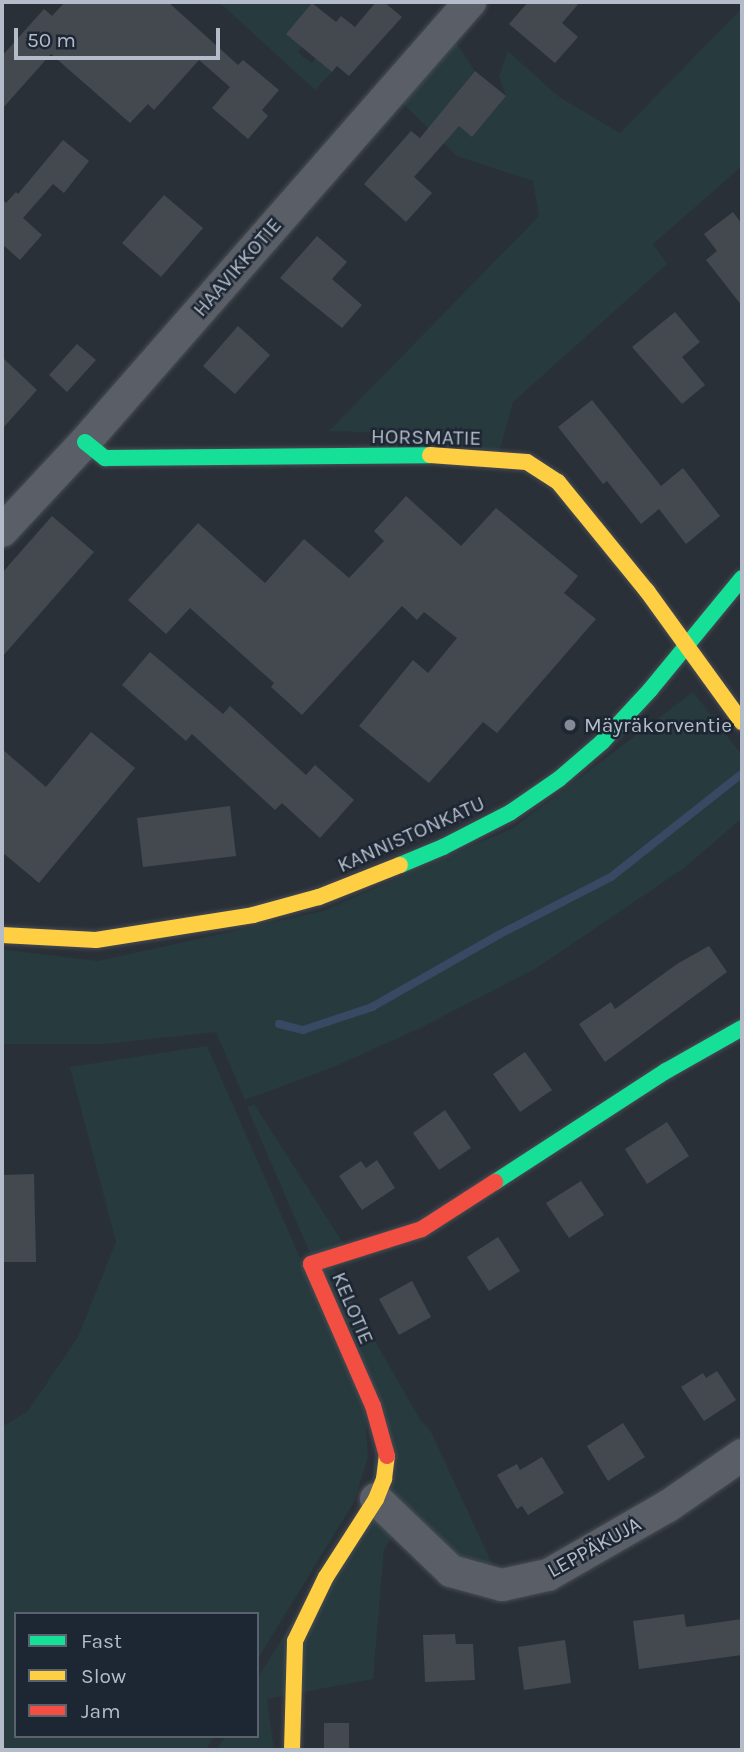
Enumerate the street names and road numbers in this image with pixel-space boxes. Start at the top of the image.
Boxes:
street label: HAAVIKKOTIE [187,212,287,322]
street label: HORSMATIE [371,423,481,451]
street label: KANNISTONKATU [333,790,489,878]
street label: KELOTIE [327,1268,379,1348]
street label: LEPPÄKUJA [543,1511,645,1583]

